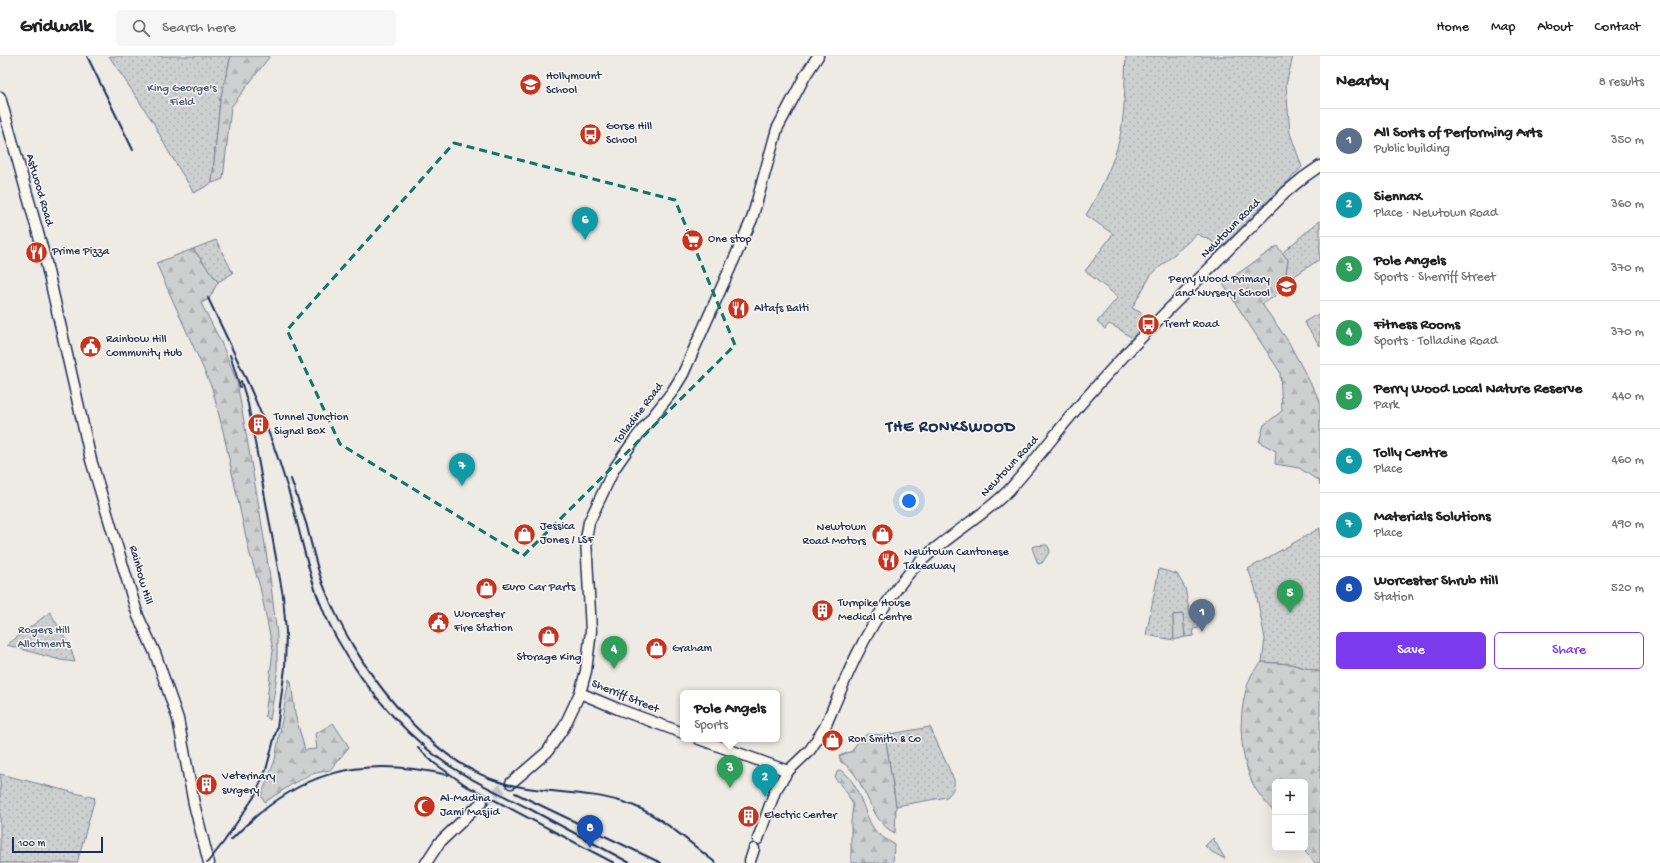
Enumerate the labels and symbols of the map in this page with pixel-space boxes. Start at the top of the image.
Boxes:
place label: Hollymount School [546,70,602,98]
school or university icon: Hollymount School [517,71,543,97]
park label: King George's Field [147,82,217,110]
place label: Gorse Hill School [606,120,653,148]
bus stop icon: Gorse Hill School [577,121,603,147]
street label: Astwood Road [22,152,56,229]
street label: Newtown Road [1198,196,1264,262]
pin: 6 [572,207,598,240]
supermarket icon: One stop [680,227,706,253]
place label: One stop [708,233,752,247]
restaurant icon: Prime Pizza [24,239,50,265]
place label: Prime Pizza [51,245,110,259]
place label: Perry Wood Primary and Nursery School [1168,273,1270,301]
school or university icon: Perry Wood Primary and Nursery School [1273,274,1299,300]
restaurant icon: Altafs Balti [726,296,752,322]
place label: Altafs Balti [754,302,810,316]
bus stop icon: Trent Road [1136,312,1162,338]
place label: Trent Road [1163,318,1220,332]
place label: Rainbow Hill Community Hub [106,333,183,361]
public building icon: Rainbow Hill Community Hub [77,334,103,360]
street label: Tolladine Road [611,380,667,448]
place label: Tunnel Junction Signal Box [273,411,349,439]
building icon: Tunnel Junction Signal Box [246,412,272,438]
district label: THE RONKSWOOD [884,419,1016,438]
street label: Newtown Road [978,433,1043,500]
pin: 7 [449,453,475,486]
your location [899,491,919,511]
place label: Jessica Jones / LSF [540,520,594,548]
shop icon: Jessica Jones / LSF [512,521,538,547]
place label: Newtown Road Motors [803,521,867,549]
shop icon: Newtown Road Motors [869,522,895,548]
street label: Rainbow Hill [125,544,155,606]
place label: Newtown Cantonese Takeaway [903,546,1010,574]
restaurant icon: Newtown Cantonese Takeaway [876,547,902,573]
shop icon: Euro Car Parts [473,575,499,601]
pin: 5 [1277,580,1303,613]
place label: Euro Car Parts [502,581,576,595]
place label: Turnpike House Medical Centre [837,597,913,625]
building icon: Turnpike House Medical Centre [810,598,836,624]
pin: 1 [1189,599,1215,632]
place label: Worcester Fire Station [453,608,513,636]
public building icon: Worcester Fire Station [425,609,451,635]
park label: Rogers Hill Allotments [17,624,71,652]
shop icon: Storage King [536,624,562,650]
pin: 4 [601,636,627,669]
shop icon: Graham [644,636,670,662]
place label: Graham [672,642,713,656]
place label: Storage King [516,651,582,665]
street label: Sherriff Street [589,677,662,717]
shop icon: Ron Smith & Co [820,727,846,753]
place label: Ron Smith & Co [848,733,921,747]
pin: 3 [717,755,743,788]
pin: 2 [752,764,778,797]
place label: Veterinary surgery [221,770,275,798]
building icon: Veterinary surgery [194,771,220,797]
place label: Al-Madina Jami Masjid [440,792,500,820]
mosque icon: Al-Madina Jami Masjid [412,793,438,819]
building icon: Electric Center [735,803,761,829]
place label: Electric Center [764,809,839,823]
pin: 8 [577,815,603,848]
scale bar [12,835,103,854]

